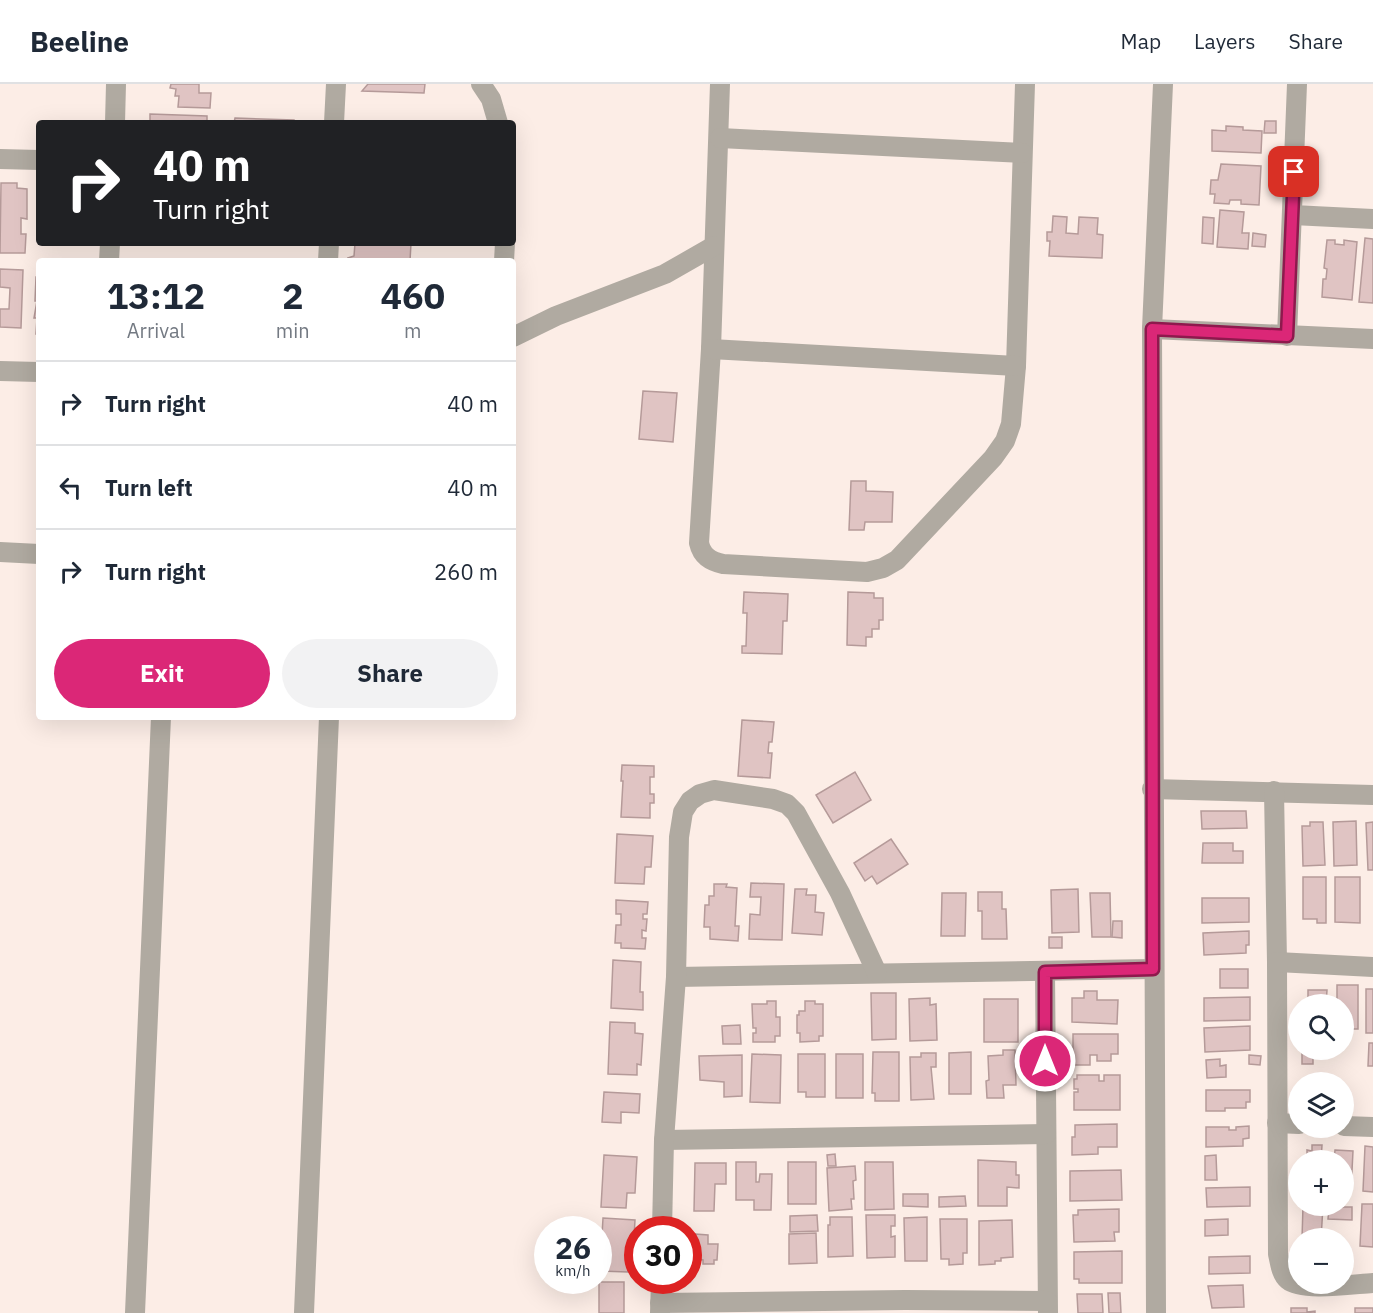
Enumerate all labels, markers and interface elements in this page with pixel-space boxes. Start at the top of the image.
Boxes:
text: Beeline [30,23,129,60]
text: Map [1121,27,1161,55]
text: Layers [1194,27,1256,55]
text: Share [1289,27,1343,55]
text: 40 m [153,138,251,193]
icon: right [54,144,132,222]
pin [1268,146,1319,197]
icon: arrive [1277,155,1310,188]
text: Turn right [153,191,270,226]
text: 13:12 [107,272,205,319]
text: 2 [282,272,304,319]
text: 460 [380,272,445,319]
text: Arrival [127,317,185,344]
text: min [276,317,310,344]
text: m [404,317,422,344]
icon: right [54,387,87,420]
text: Turn right [105,389,206,418]
text: 40 m [447,389,498,418]
icon: left [54,471,87,504]
text: Turn left [105,473,193,502]
text: 40 m [447,473,498,502]
icon: right [54,555,87,588]
text: Turn right [105,557,206,586]
text: 260 m [434,557,498,586]
button: Exit [54,639,270,708]
button: Share [282,639,498,708]
map controls [1288,994,1354,1294]
button: search [1288,994,1354,1060]
position arrow [1013,1029,1077,1093]
button: layers [1288,1072,1354,1138]
button: + [1288,1150,1354,1216]
speed limit sign: 30 [624,1216,702,1294]
text: 26 [555,1228,591,1267]
button: − [1288,1228,1354,1294]
text: km/h [555,1261,591,1280]

